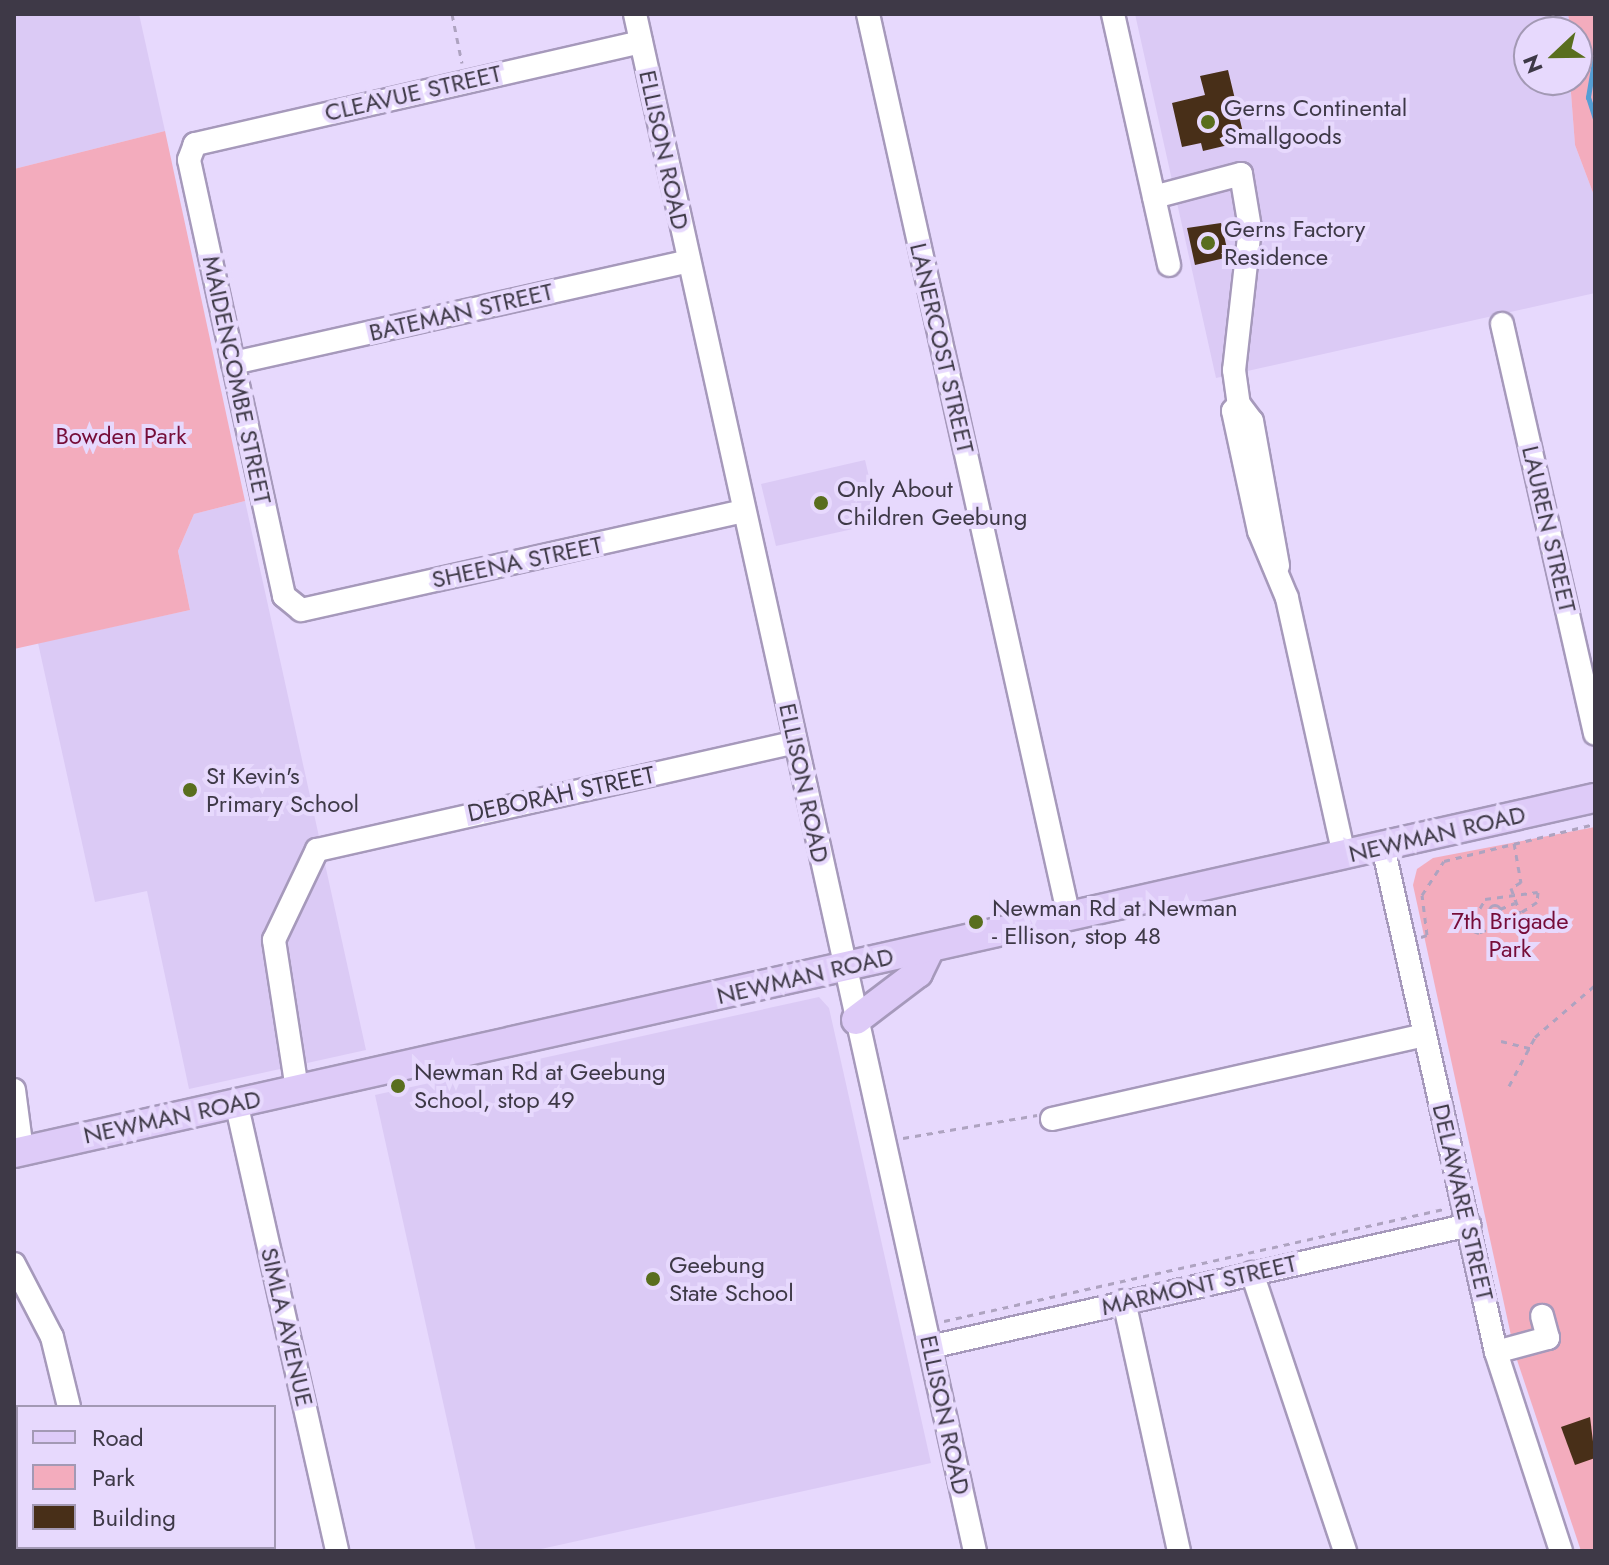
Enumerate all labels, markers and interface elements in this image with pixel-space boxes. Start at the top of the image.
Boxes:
north arrow [1513,16,1593,96]
text: N [1514,50,1551,78]
street label: CLEAVUE STREET [322,59,504,127]
street label: ELLISON ROAD [633,68,695,232]
place label: Gerns Continental Smallgoods [1224,94,1407,150]
marker: Gerns Continental Smallgoods [1199,113,1217,131]
place label: Gerns Factory Residence [1224,215,1365,271]
marker: Gerns Factory Residence [1199,234,1217,252]
street label: LANERCOST STREET [904,240,980,456]
street label: MAIDENCOMBE STREET [197,253,277,507]
street label: BATEMAN STREET [366,277,556,347]
park label: Bowden Park [55,422,187,450]
street label: LAUREN STREET [1516,443,1582,615]
place label: Only About Children Geebung [837,475,1027,531]
marker: Only About Children Geebung [812,494,830,512]
street label: SHEENA STREET [429,530,605,594]
street label: ELLISON ROAD [773,701,835,865]
street label: DEBORAH STREET [465,760,657,828]
place label: St Kevin's Primary School [206,762,359,818]
marker: St Kevin's Primary School [181,781,199,799]
street label: NEWMAN ROAD [1346,800,1528,868]
place label: Newman Rd at Newman - Ellison, stop 48 [992,894,1238,950]
park label: 7th Brigade Park [1451,907,1569,963]
marker: Newman Rd at Newman - Ellison, stop 48 [967,913,985,931]
street label: NEWMAN ROAD [714,942,896,1010]
place label: Newman Rd at Geebung School, stop 49 [414,1058,666,1114]
marker: Newman Rd at Geebung School, stop 49 [389,1077,407,1095]
street label: NEWMAN ROAD [81,1084,263,1150]
street label: DELAWARE STREET [1426,1101,1500,1303]
street label: SIMLA AVENUE [255,1245,319,1409]
street label: MARMONT STREET [1099,1249,1299,1321]
place label: Geebung State School [669,1251,794,1307]
marker: Geebung State School [644,1270,662,1288]
street label: ELLISON ROAD [914,1333,976,1497]
legend [16,1405,276,1549]
text: Road [92,1420,144,1455]
text: Park [92,1460,135,1495]
text: Building [92,1500,176,1535]

